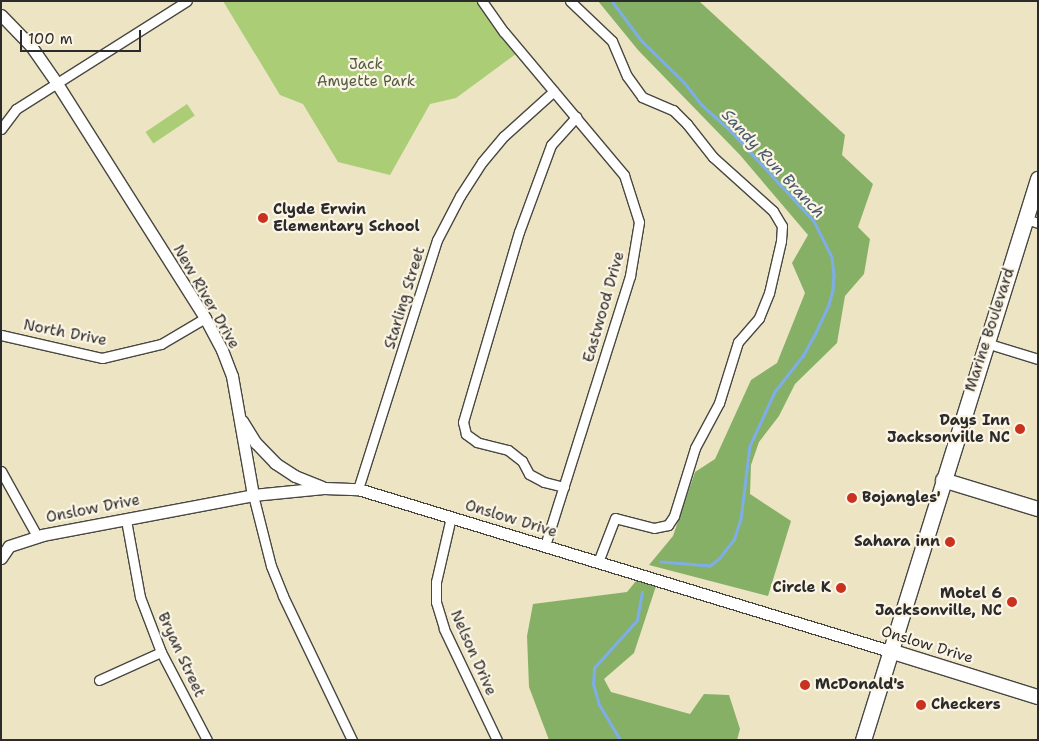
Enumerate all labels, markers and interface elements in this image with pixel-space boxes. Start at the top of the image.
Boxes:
scale bar [22,20,144,52]
text: 100 m [28,29,73,49]
park label: Jack Amyette Park [317,55,415,90]
water label: Sandy Run Branch [718,106,828,222]
place label: Clyde Erwin Elementary School [273,200,420,235]
marker: Clyde Erwin Elementary School [257,212,269,224]
street label: New River Drive [169,242,243,352]
street label: Starling Street [381,245,429,351]
street label: Eastwood Drive [580,249,628,365]
street label: Marine Boulevard [962,266,1018,394]
street label: North Drive [22,316,108,350]
place label: Days Inn Jacksonville NC [887,411,1010,446]
marker: Days Inn Jacksonville NC [1014,423,1026,435]
place label: Bojangles' [862,489,941,507]
street label: Onslow Drive [45,491,141,527]
marker: Bojangles' [846,492,858,504]
street label: Onslow Drive [463,496,559,542]
place label: Sahara inn [854,533,940,551]
marker: Sahara inn [944,536,956,548]
place label: Circle K [773,579,831,597]
marker: Circle K [835,582,847,594]
place label: Motel 6 Jacksonville, NC [875,584,1002,619]
marker: Motel 6 Jacksonville, NC [1006,596,1018,608]
street label: Nelson Drive [446,608,500,698]
street label: Bryan Street [153,610,209,700]
street label: Onslow Drive [879,622,975,668]
place label: McDonald's [815,676,905,694]
marker: McDonald's [799,679,811,691]
place label: Checkers [931,696,1001,714]
marker: Checkers [915,699,927,711]

